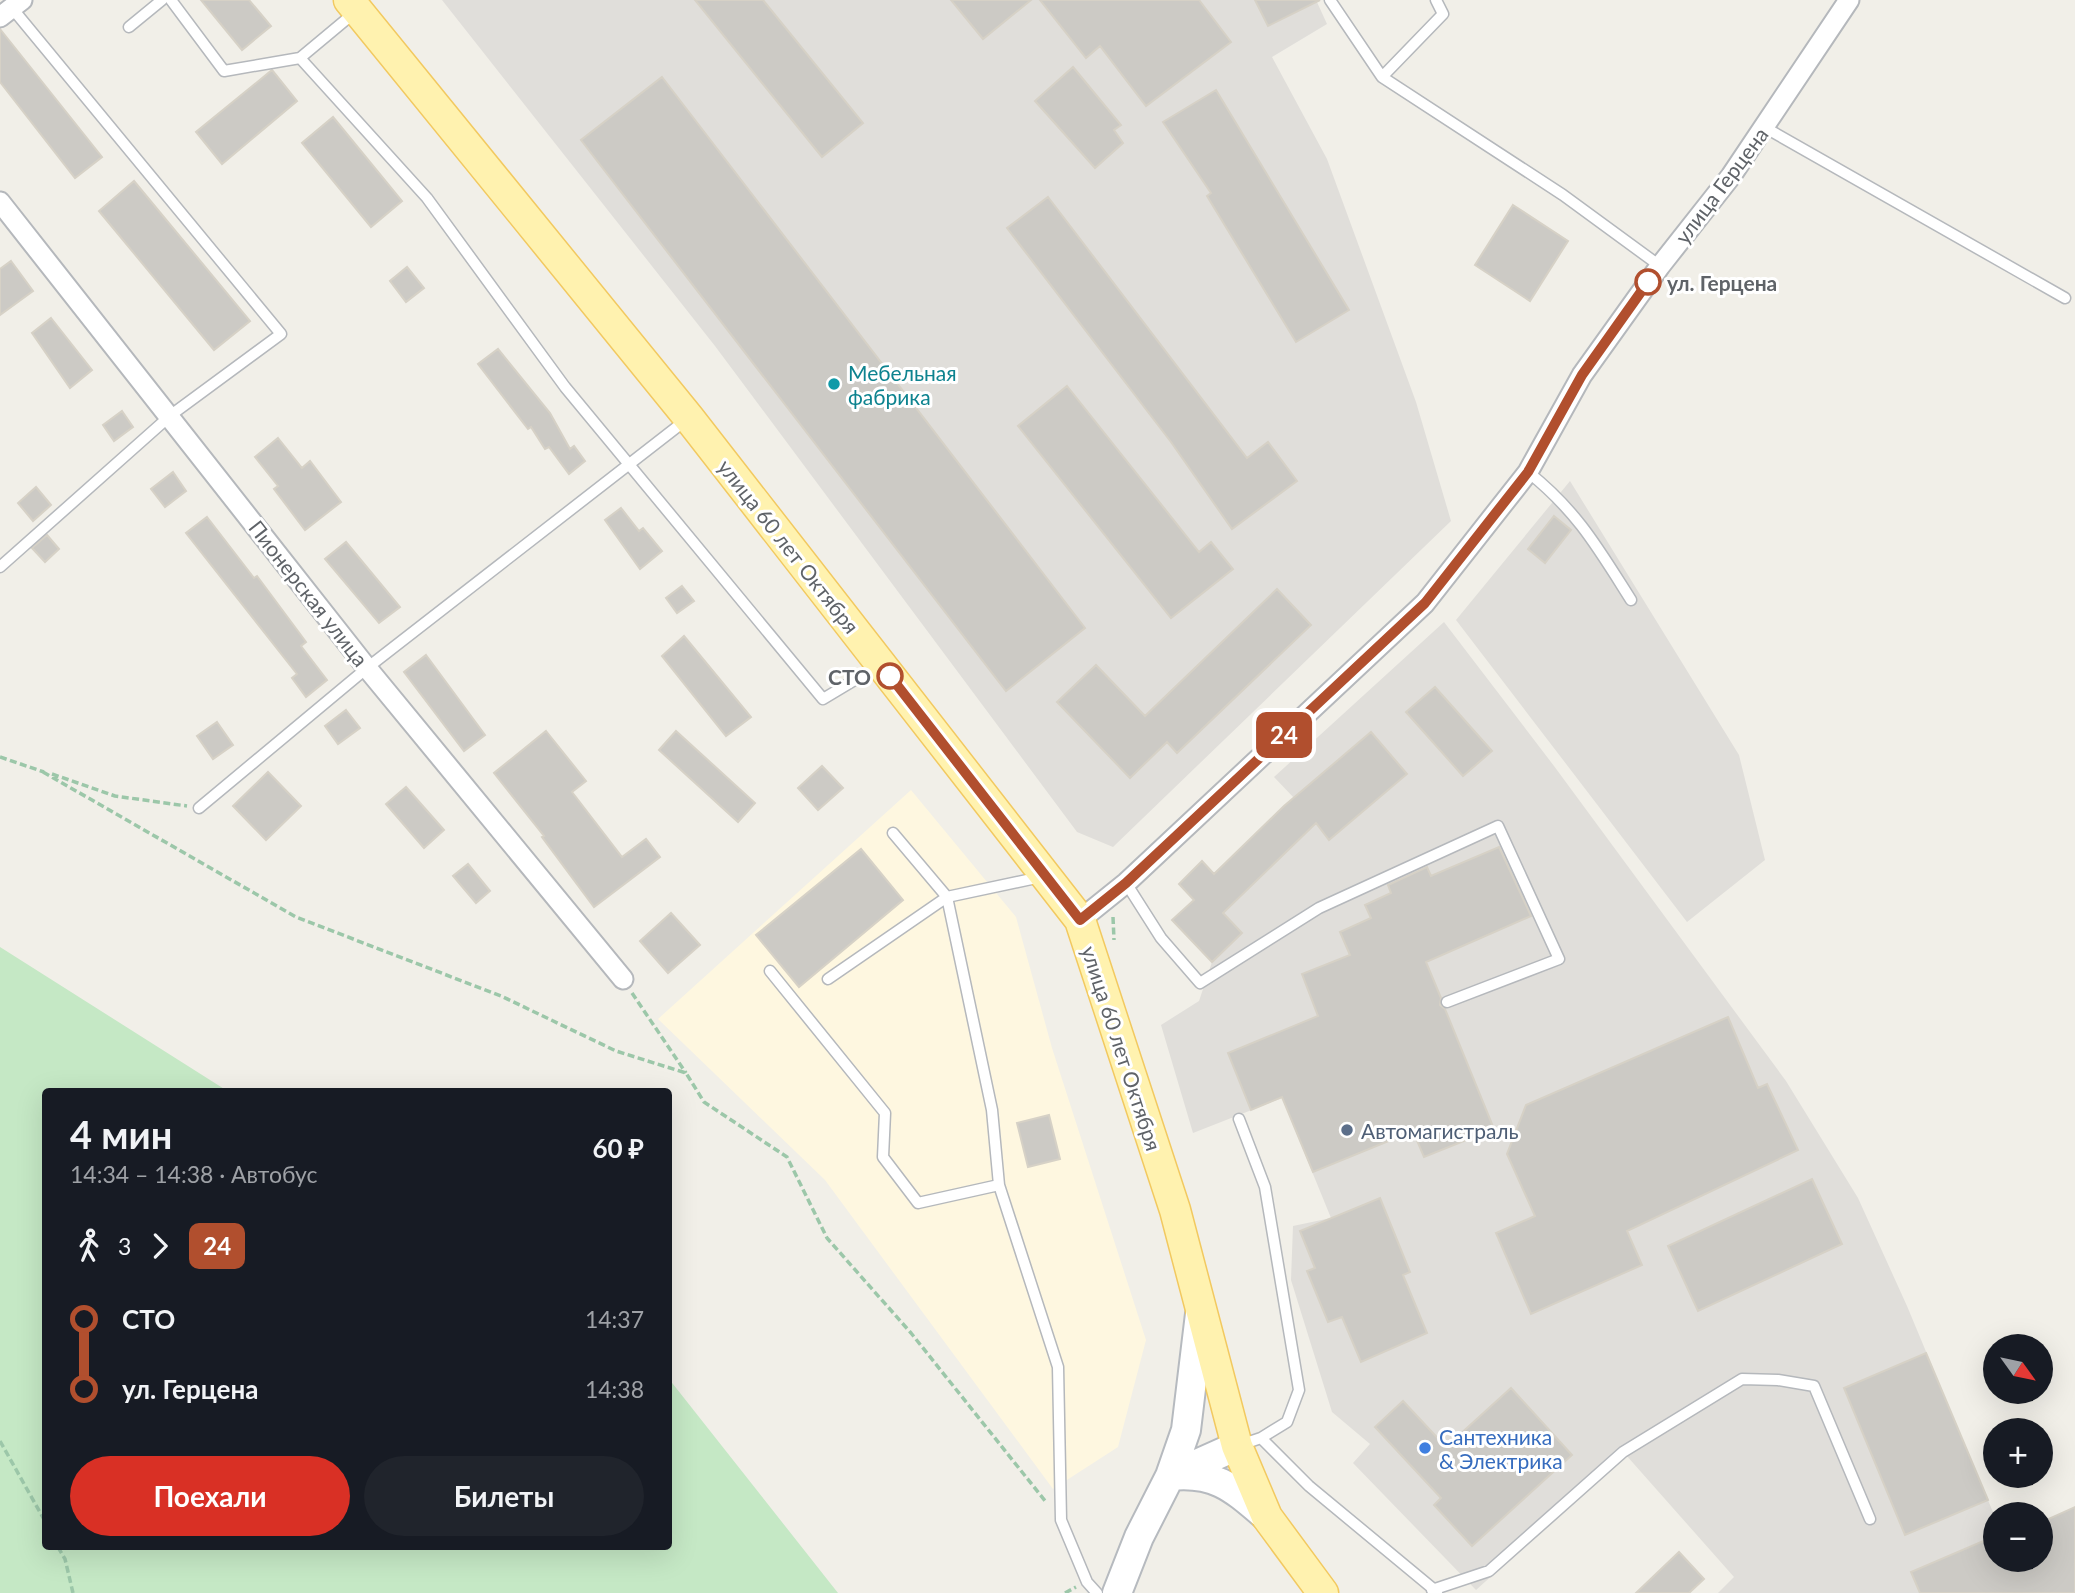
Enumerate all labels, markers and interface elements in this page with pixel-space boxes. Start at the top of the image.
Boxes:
street label: улица Герцена [1669,122,1773,248]
marker: ул. Герцена [1635,269,1661,295]
place label: ул. Герцена [1667,270,1777,295]
place label: Мебельная фабрика [848,360,957,409]
marker: Мебельная фабрика [826,376,842,392]
street label: улица 60 лет Октября [713,454,865,638]
street label: Пионерская улица [244,515,374,671]
marker: СТО [877,663,903,689]
place label: СТО [828,664,871,689]
line badge: 24 [1252,712,1316,758]
text: 24 [1270,720,1298,749]
street label: улица 60 лет Октября [1077,942,1167,1154]
text: 4 мин [70,1111,172,1157]
place label: Автомагистраль [1361,1118,1519,1143]
marker: Автомагистраль [1339,1122,1355,1138]
text: 60 ₽ [592,1132,644,1164]
text: 14:34 – 14:38 · Автобус [70,1160,318,1188]
icon: walk [70,1227,108,1265]
icon: forward [141,1227,179,1265]
text: 24 [203,1231,231,1260]
text: 3 [118,1232,131,1260]
text: СТО [122,1303,175,1335]
text: 14:37 [585,1305,644,1333]
north arrow [1983,1334,2053,1404]
map controls [1983,1334,2053,1572]
text: ул. Герцена [122,1373,259,1405]
text: 14:38 [585,1375,644,1403]
button: + [1983,1418,2053,1488]
place label: Сантехника & Электрика [1439,1424,1563,1473]
marker: Сантехника & Электрика [1417,1440,1433,1456]
button: Поехали [70,1456,350,1536]
button: Билеты [364,1456,644,1536]
button: − [1983,1502,2053,1572]

